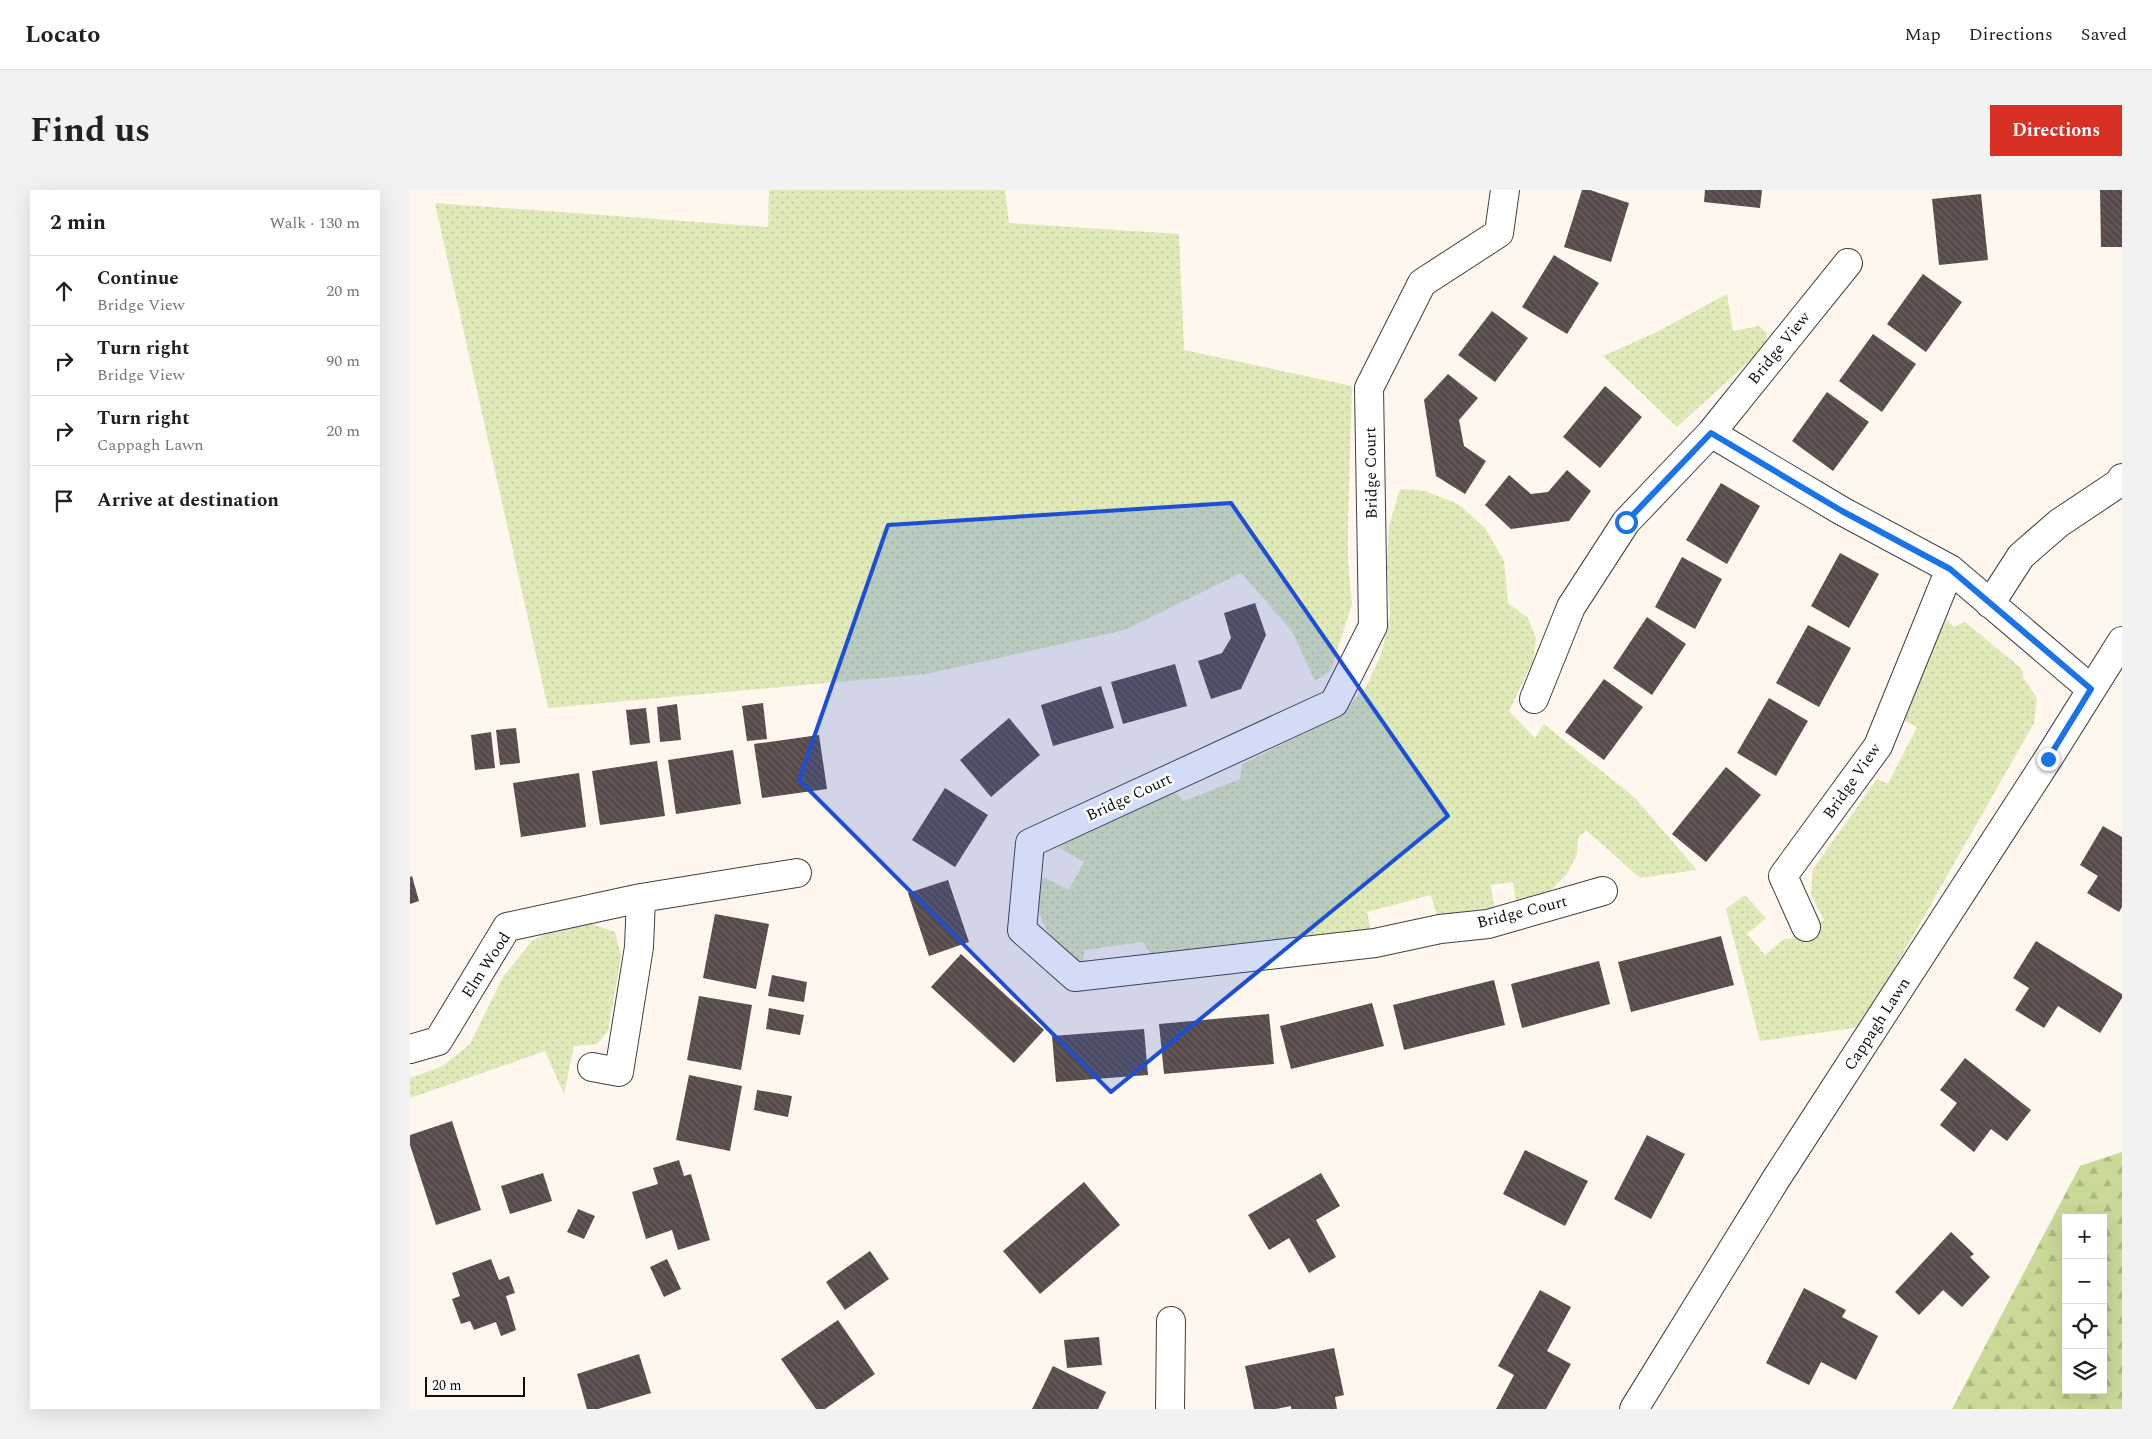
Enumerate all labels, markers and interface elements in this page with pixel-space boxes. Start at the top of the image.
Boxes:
text: Locato [25,17,100,53]
text: Map [1905,21,1941,48]
text: Directions [1969,21,2053,48]
text: Saved [2081,21,2127,48]
text: Find us [30,104,150,157]
button: Directions [1990,105,2122,156]
text: 2 min [50,207,106,239]
text: Walk · 130 m [269,211,360,235]
text: Continue [97,264,179,293]
icon: ahead [50,277,78,305]
text: 20 m [326,279,360,303]
text: Bridge View [97,293,185,317]
street label: Bridge View [1742,306,1817,390]
text: Turn right [97,334,190,363]
icon: right [50,347,78,375]
text: 90 m [326,349,360,373]
text: Bridge View [97,363,185,387]
text: Turn right [97,404,190,433]
icon: right [50,417,78,445]
text: 20 m [326,419,360,443]
street label: Bridge Court [1358,426,1384,519]
text: Cappagh Lawn [97,433,204,457]
text: Arrive at destination [97,486,279,515]
icon: arrive [50,487,78,515]
route start [1615,511,1638,534]
street label: Bridge View [1817,737,1888,824]
route end [2037,748,2060,771]
street label: Bridge Court [1082,766,1176,827]
street label: Bridge Court [1474,889,1570,935]
street label: Elm Wood [456,927,516,1003]
street label: Cappagh Lawn [1838,973,1916,1075]
map controls [2062,1214,2107,1394]
button: + [2062,1214,2107,1259]
button: − [2062,1259,2107,1304]
button: locate [2062,1304,2107,1349]
button: layers [2062,1349,2107,1394]
scale bar [425,1374,525,1397]
text: 20 m [432,1375,462,1396]

